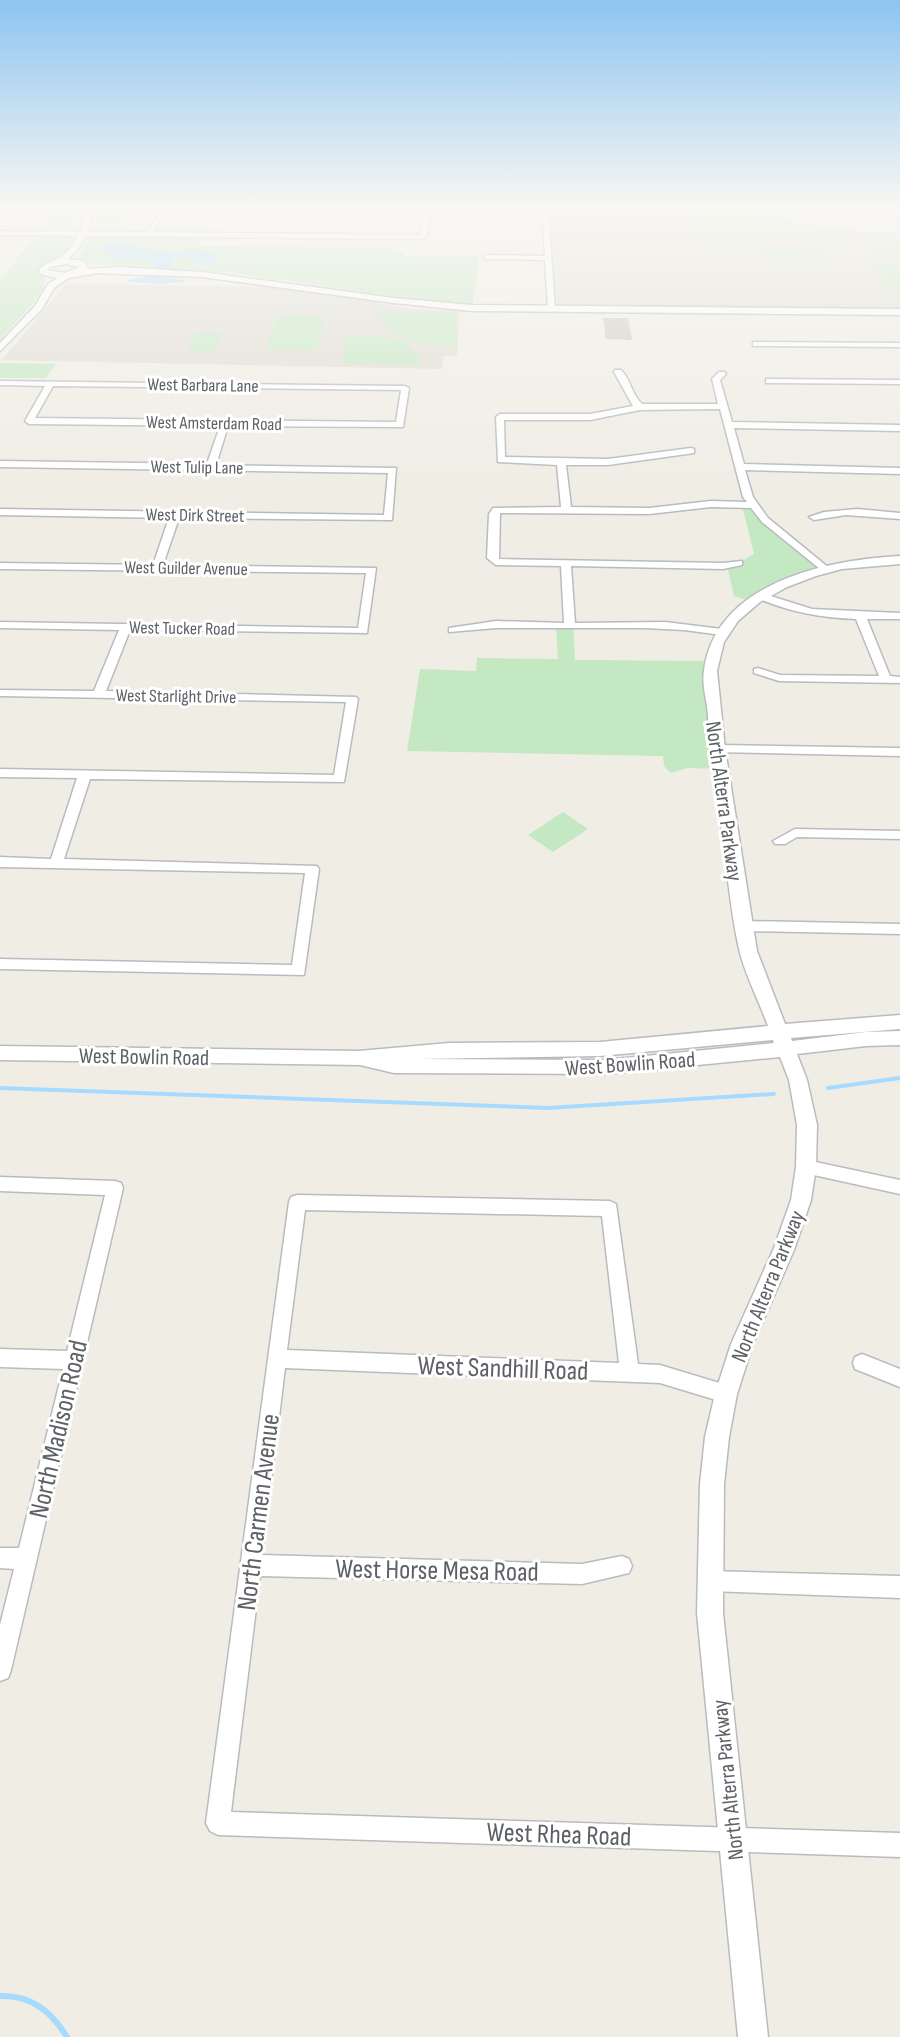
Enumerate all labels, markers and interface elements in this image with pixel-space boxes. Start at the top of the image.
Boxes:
street label: West Barbara Lane [147,374,259,397]
street label: West Amsterdam Road [146,412,282,435]
street label: West Tulip Lane [150,456,244,479]
street label: West Dirk Street [146,504,245,527]
street label: West Guilder Avenue [124,557,248,580]
street label: West Tucker Road [129,617,235,640]
street label: West Starlight Drive [116,685,236,708]
street label: North Alterra Parkway [699,720,748,883]
street label: West Bowlin Road [79,1043,209,1072]
street label: West Bowlin Road [564,1046,696,1083]
street label: North Alterra Parkway [726,1206,811,1366]
street label: North Madison Road [23,1337,95,1521]
street label: West Sandhill Road [417,1350,589,1388]
street label: North Carmen Avenue [231,1412,287,1612]
street label: West Horse Mesa Road [335,1553,539,1589]
street label: North Alterra Parkway [707,1698,750,1861]
street label: West Rhea Road [486,1816,632,1854]

